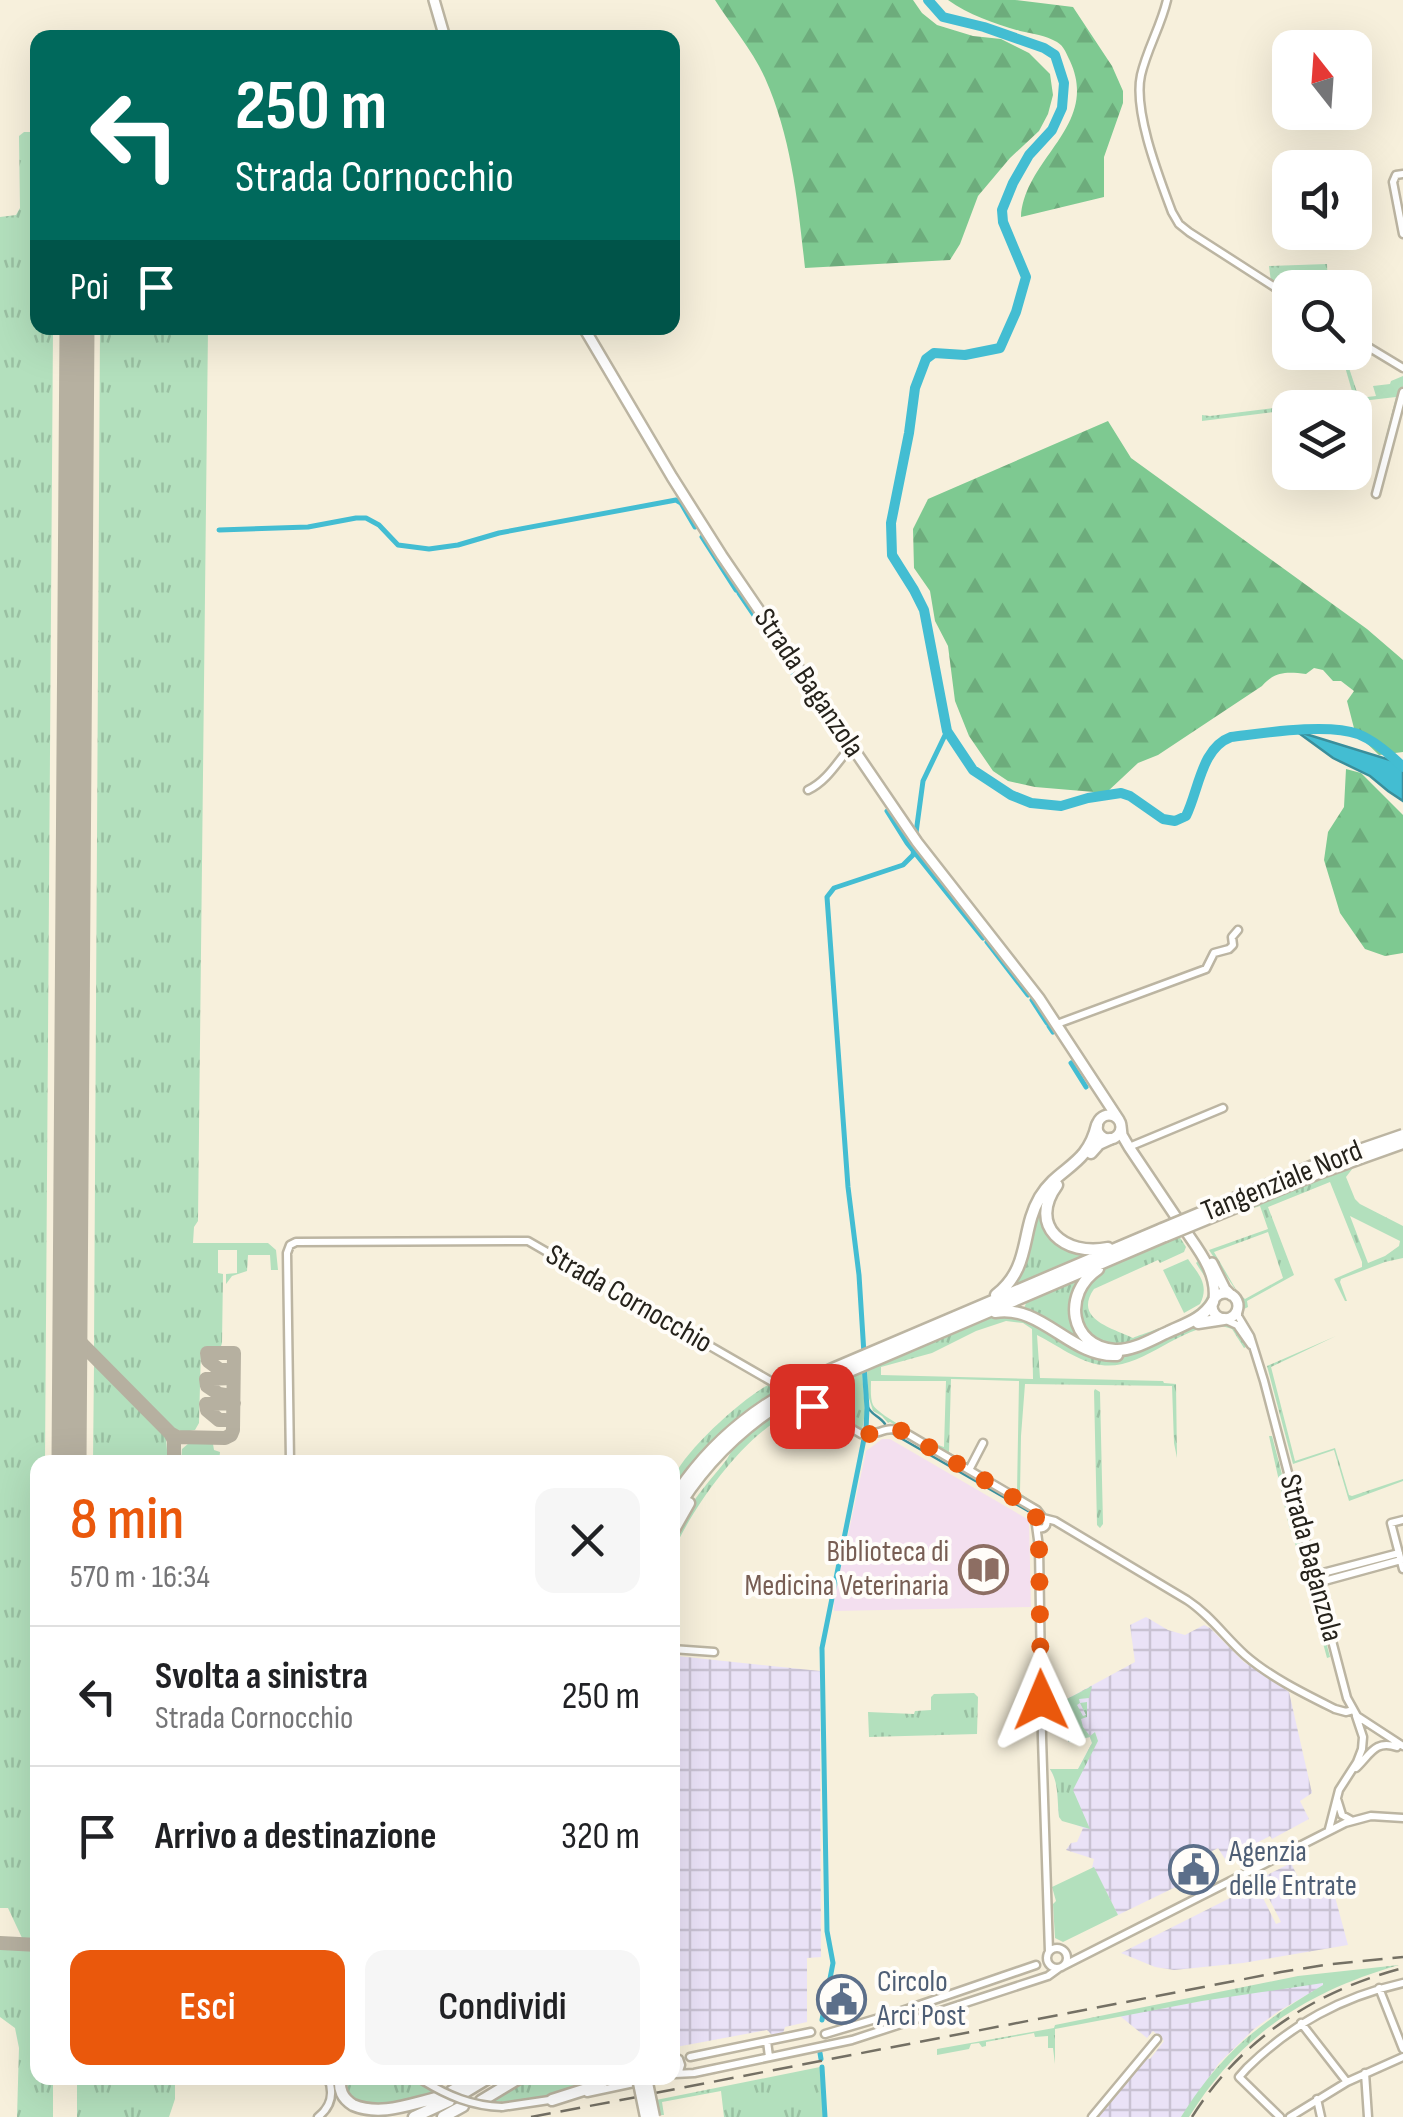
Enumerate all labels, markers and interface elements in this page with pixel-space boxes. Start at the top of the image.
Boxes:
north arrow [1272,30,1372,130]
map controls [1272,30,1372,490]
text: 250 m [235,65,387,149]
icon: left [70,70,200,200]
text: Strada Cornocchio [235,150,514,205]
button: sound [1272,150,1372,250]
icon: arrive [129,260,184,315]
text: Poi [70,265,109,310]
button: search [1272,270,1372,370]
button: layers [1272,390,1372,490]
street label: Strada Baganzola [746,602,872,764]
street label: Tangenziale Nord [1196,1132,1368,1230]
street label: Strada Cornocchio [540,1237,718,1361]
pin [770,1364,855,1449]
icon: arrive [785,1379,840,1434]
street label: Strada Baganzola [1271,1471,1351,1645]
text: 8 min [70,1484,184,1556]
button: close [535,1488,640,1593]
place label: Biblioteca di Medicina Veterinaria [744,1534,949,1604]
library icon: Biblioteca di Medicina Veterinaria [958,1543,1010,1595]
text: 570 m · 16:34 [70,1558,210,1597]
position arrow [989,1648,1093,1752]
text: Svolta a sinistra [155,1654,368,1699]
icon: left [70,1669,125,1724]
text: 250 m [562,1674,640,1719]
text: Strada Cornocchio [155,1699,353,1738]
icon: arrive [70,1809,125,1864]
text: Arrivo a destinazione [155,1814,436,1859]
text: 320 m [561,1814,640,1859]
place label: Agenzia delle Entrate [1228,1834,1357,1904]
public building icon: Agenzia delle Entrate [1168,1843,1220,1895]
button: Esci [70,1950,345,2065]
button: Condividi [365,1950,640,2065]
place label: Circolo Arci Post [876,1964,966,2034]
public building icon: Circolo Arci Post [816,1973,868,2025]

